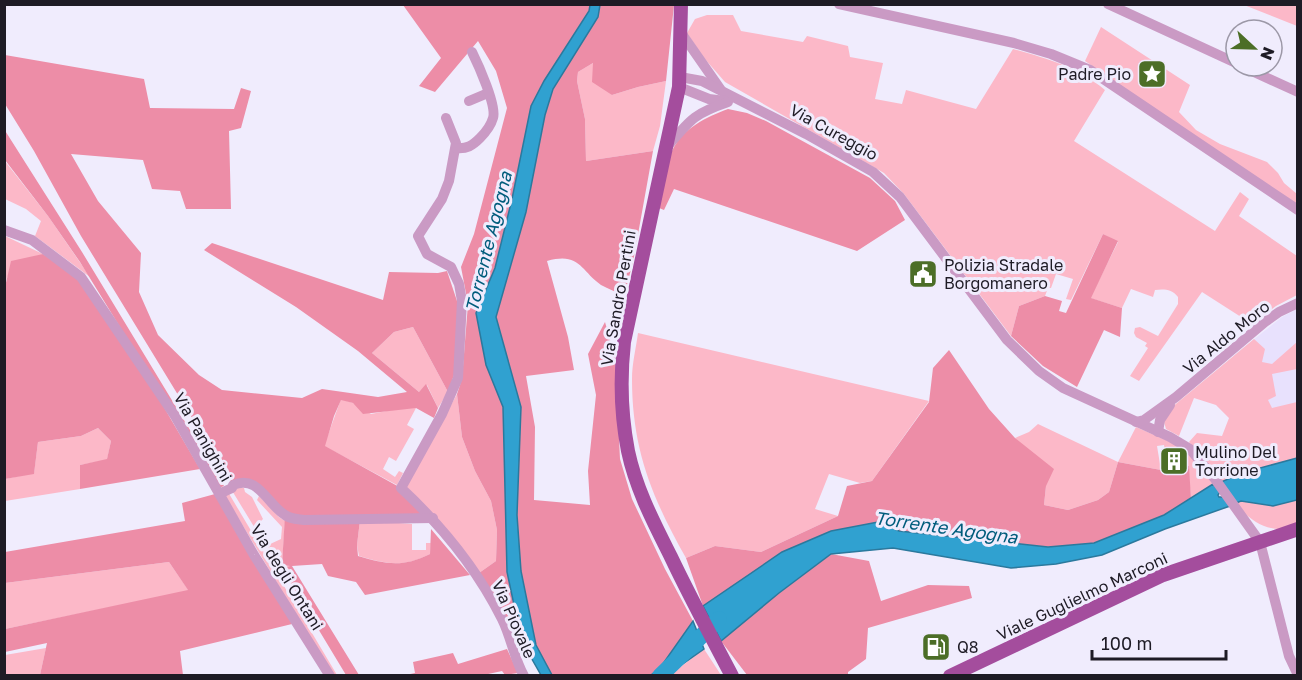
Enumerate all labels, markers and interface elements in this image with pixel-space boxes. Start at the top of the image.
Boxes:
north arrow [1224,18,1284,78]
text: N [1256,44,1279,63]
place icon: Padre Pio [1136,58,1168,90]
place label: Padre Pio [1058,64,1131,84]
street label: Via Cureggio [786,100,882,164]
water label: Torrente Agogna [460,169,516,314]
street label: Via Sandro Pertini [596,228,640,368]
place label: Polizia Stradale Borgomanero [944,255,1063,293]
public building icon: Polizia Stradale Borgomanero [907,258,939,290]
street label: Via Aldo Moro [1179,296,1273,378]
street label: Via Panighini [169,389,237,485]
place label: Mulino Del Torrione [1195,442,1277,480]
building icon: Mulino Del Torrione [1158,445,1190,477]
water label: Torrente Agogna [873,506,1020,548]
street label: Via degli Ontani [246,520,328,634]
street label: Viale Guglielmo Marconi [993,548,1171,644]
street label: Via Piovale [488,577,540,661]
scale bar [1092,623,1226,661]
fuel station icon: Q8 [920,631,952,663]
text: 100 m [1101,632,1152,654]
place label: Q8 [957,637,979,657]

